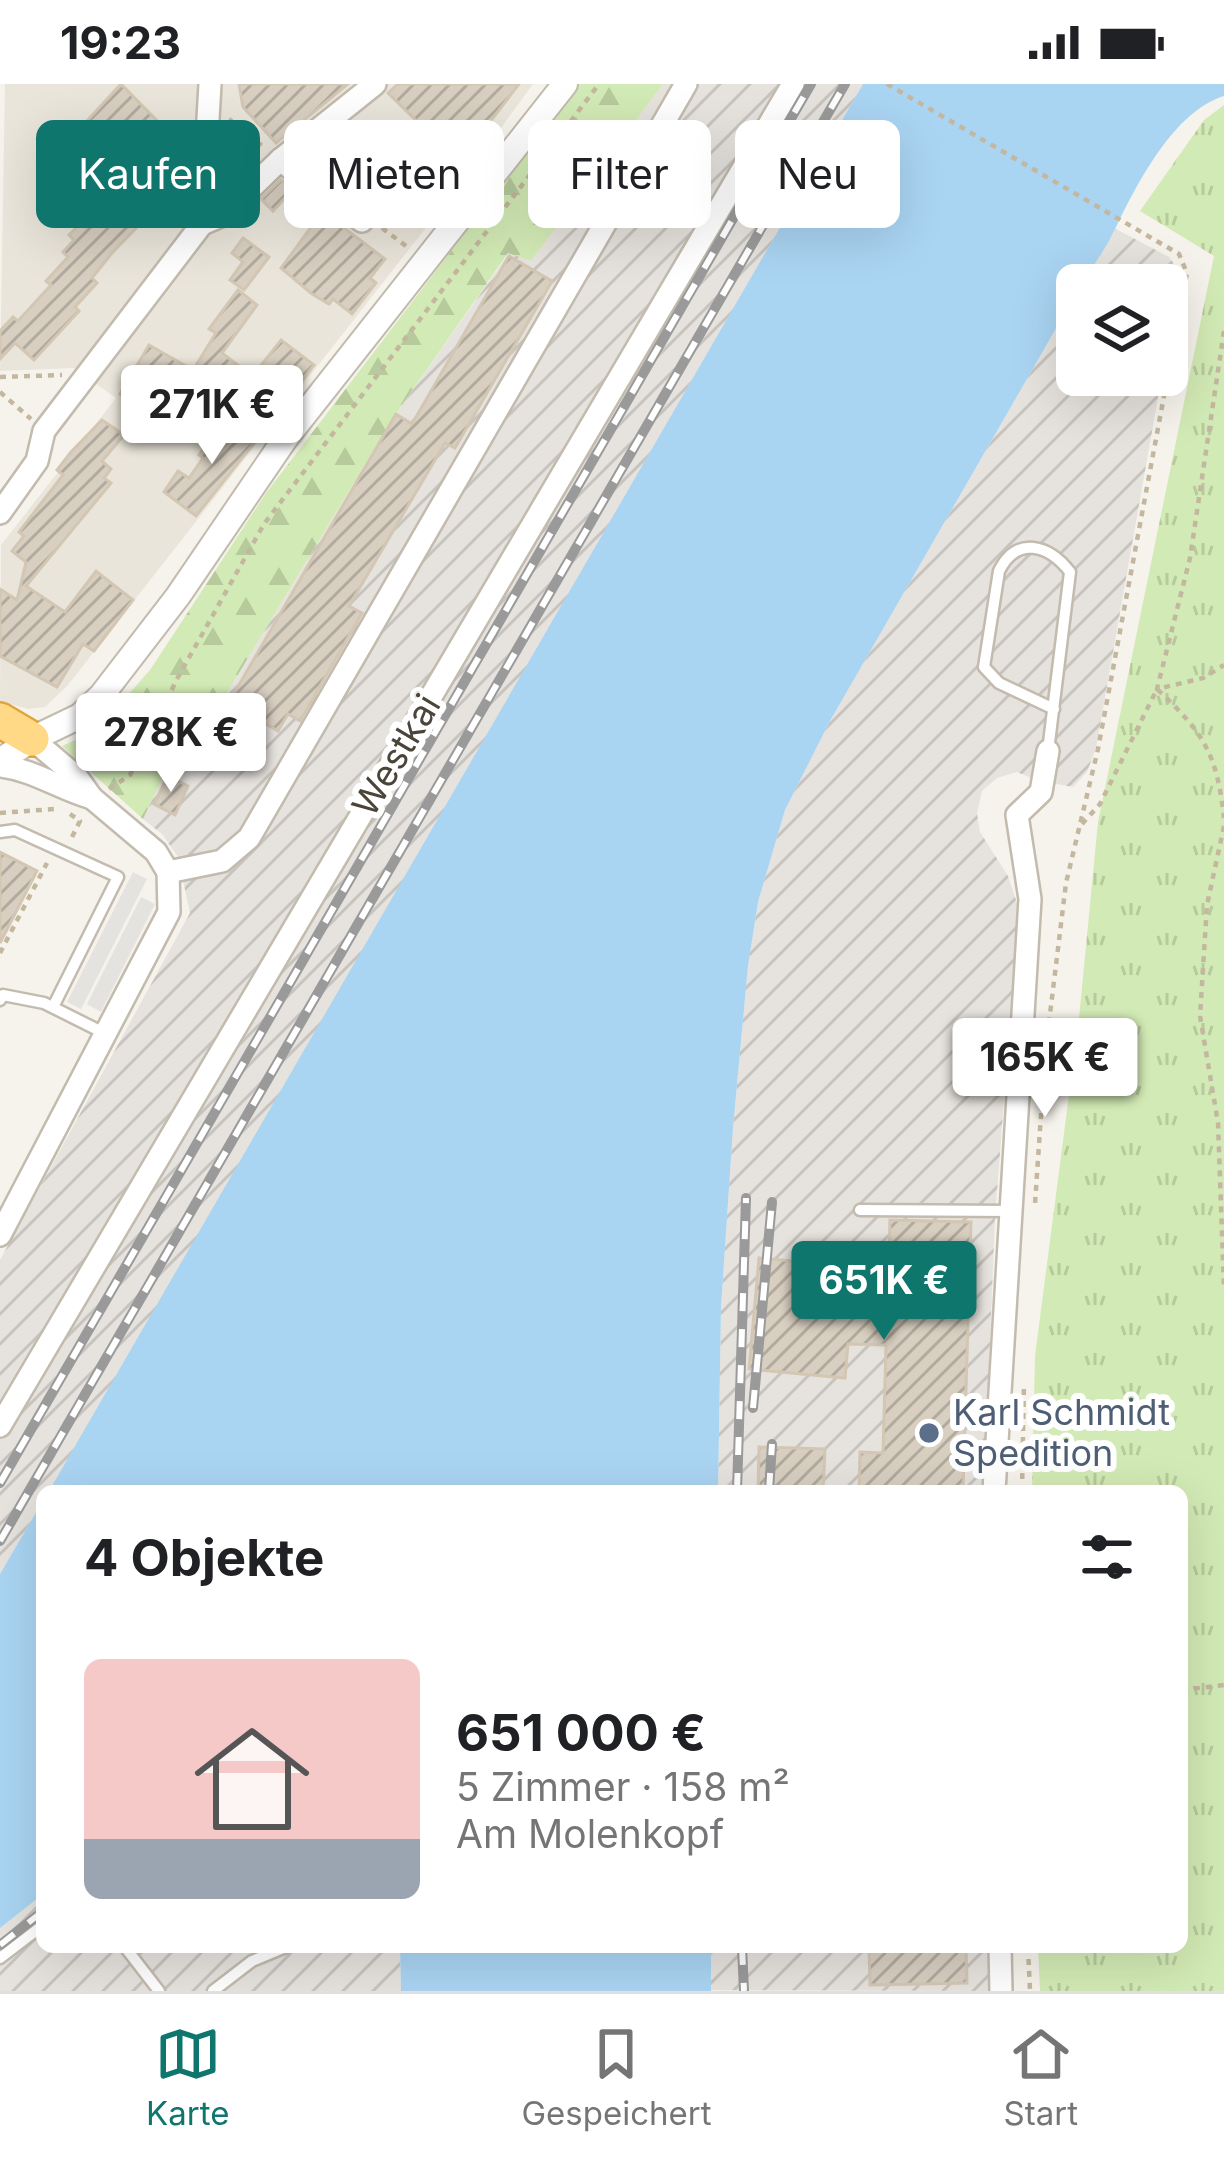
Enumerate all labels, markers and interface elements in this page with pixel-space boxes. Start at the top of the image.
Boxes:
text: 19:23 [60,15,181,70]
chip: Kaufen [36,120,260,228]
chip: Mieten [284,120,504,228]
chip: Filter [528,120,711,228]
chip: Neu [735,120,900,228]
map controls [1056,264,1188,396]
button: layers [1056,264,1188,396]
pin: 271K € [114,365,310,467]
text: 271K € [148,380,276,427]
street label: Westkai [343,686,449,824]
pin: 278K € [73,693,269,795]
text: 278K € [103,708,239,755]
pin: 165K € [947,1018,1143,1120]
text: 165K € [979,1033,1111,1080]
pin: 651K € [786,1241,982,1343]
text: 651K € [818,1256,950,1303]
place label: Karl Schmidt Spedition [953,1390,1170,1475]
marker: Karl Schmidt Spedition [916,1420,942,1446]
icon: filters [1074,1524,1140,1590]
text: 4 Objekte [84,1527,324,1588]
text: 651 000 € [456,1702,706,1763]
icon: home [180,1707,324,1851]
text: 5 Zimmer · 158 m² [456,1763,790,1810]
text: Am Molenkopf [456,1810,724,1857]
tab: Karte [146,2021,229,2133]
tab: Gespeichert [521,2021,711,2133]
tab: Start [1004,2021,1078,2133]

